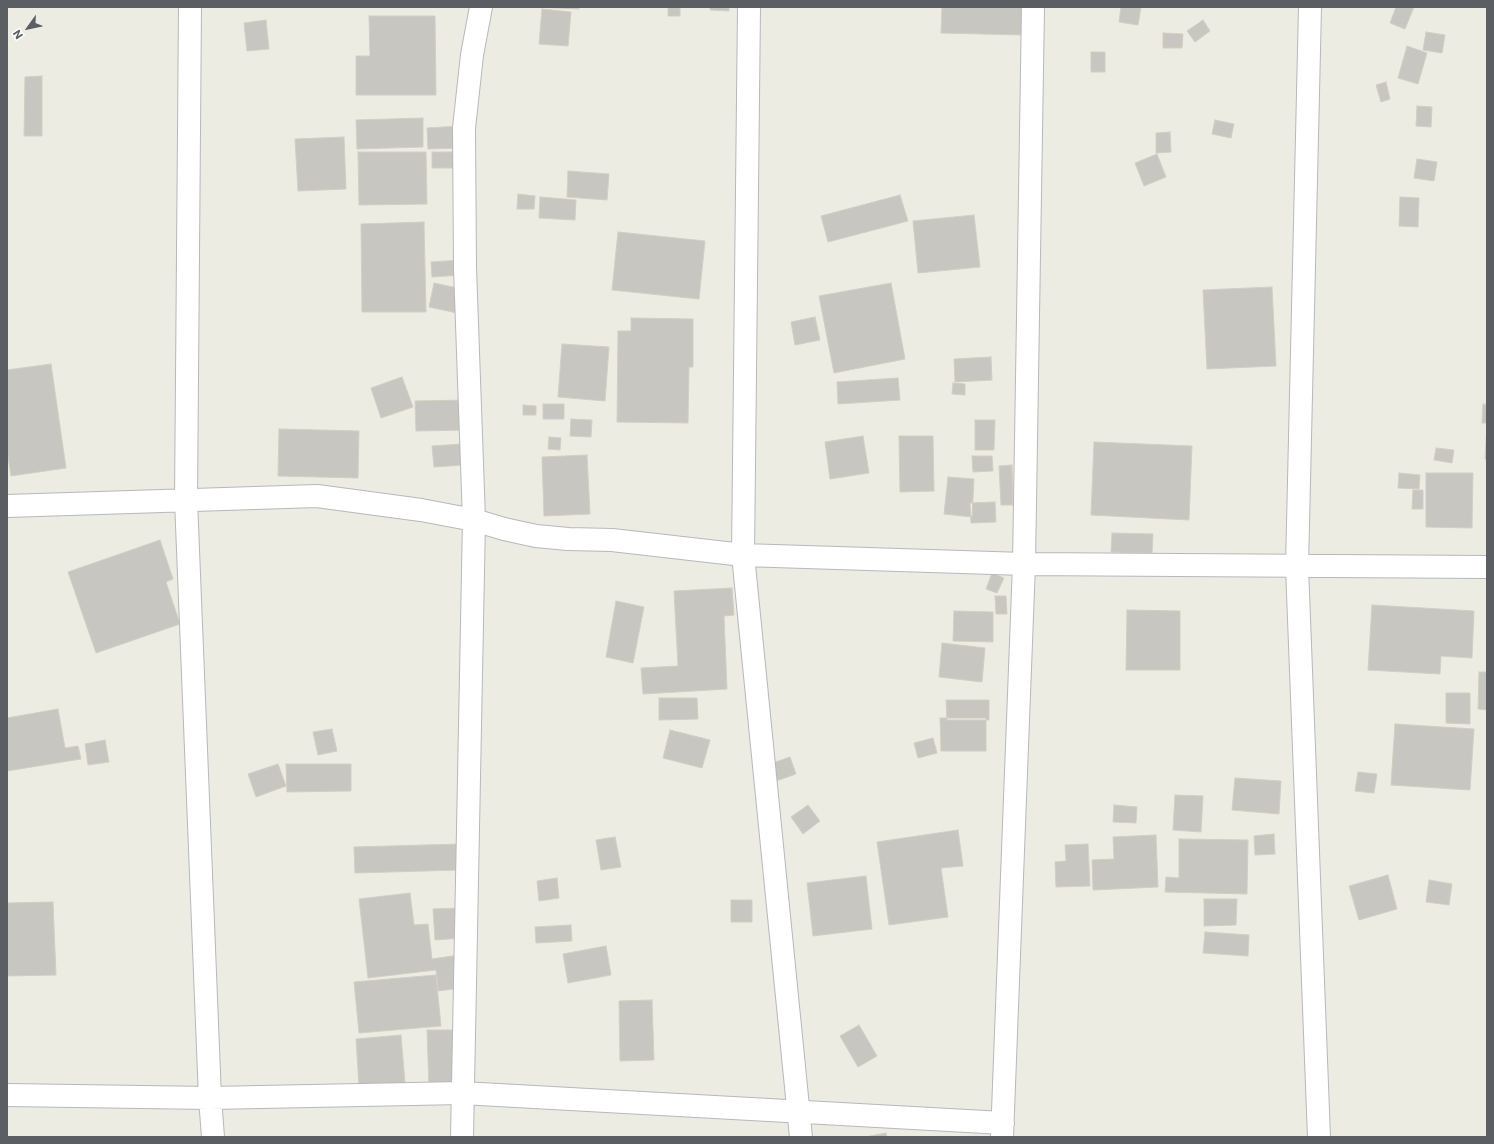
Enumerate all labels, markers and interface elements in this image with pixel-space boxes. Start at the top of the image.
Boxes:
north arrow [8,8,48,48]
text: N [10,28,25,42]

